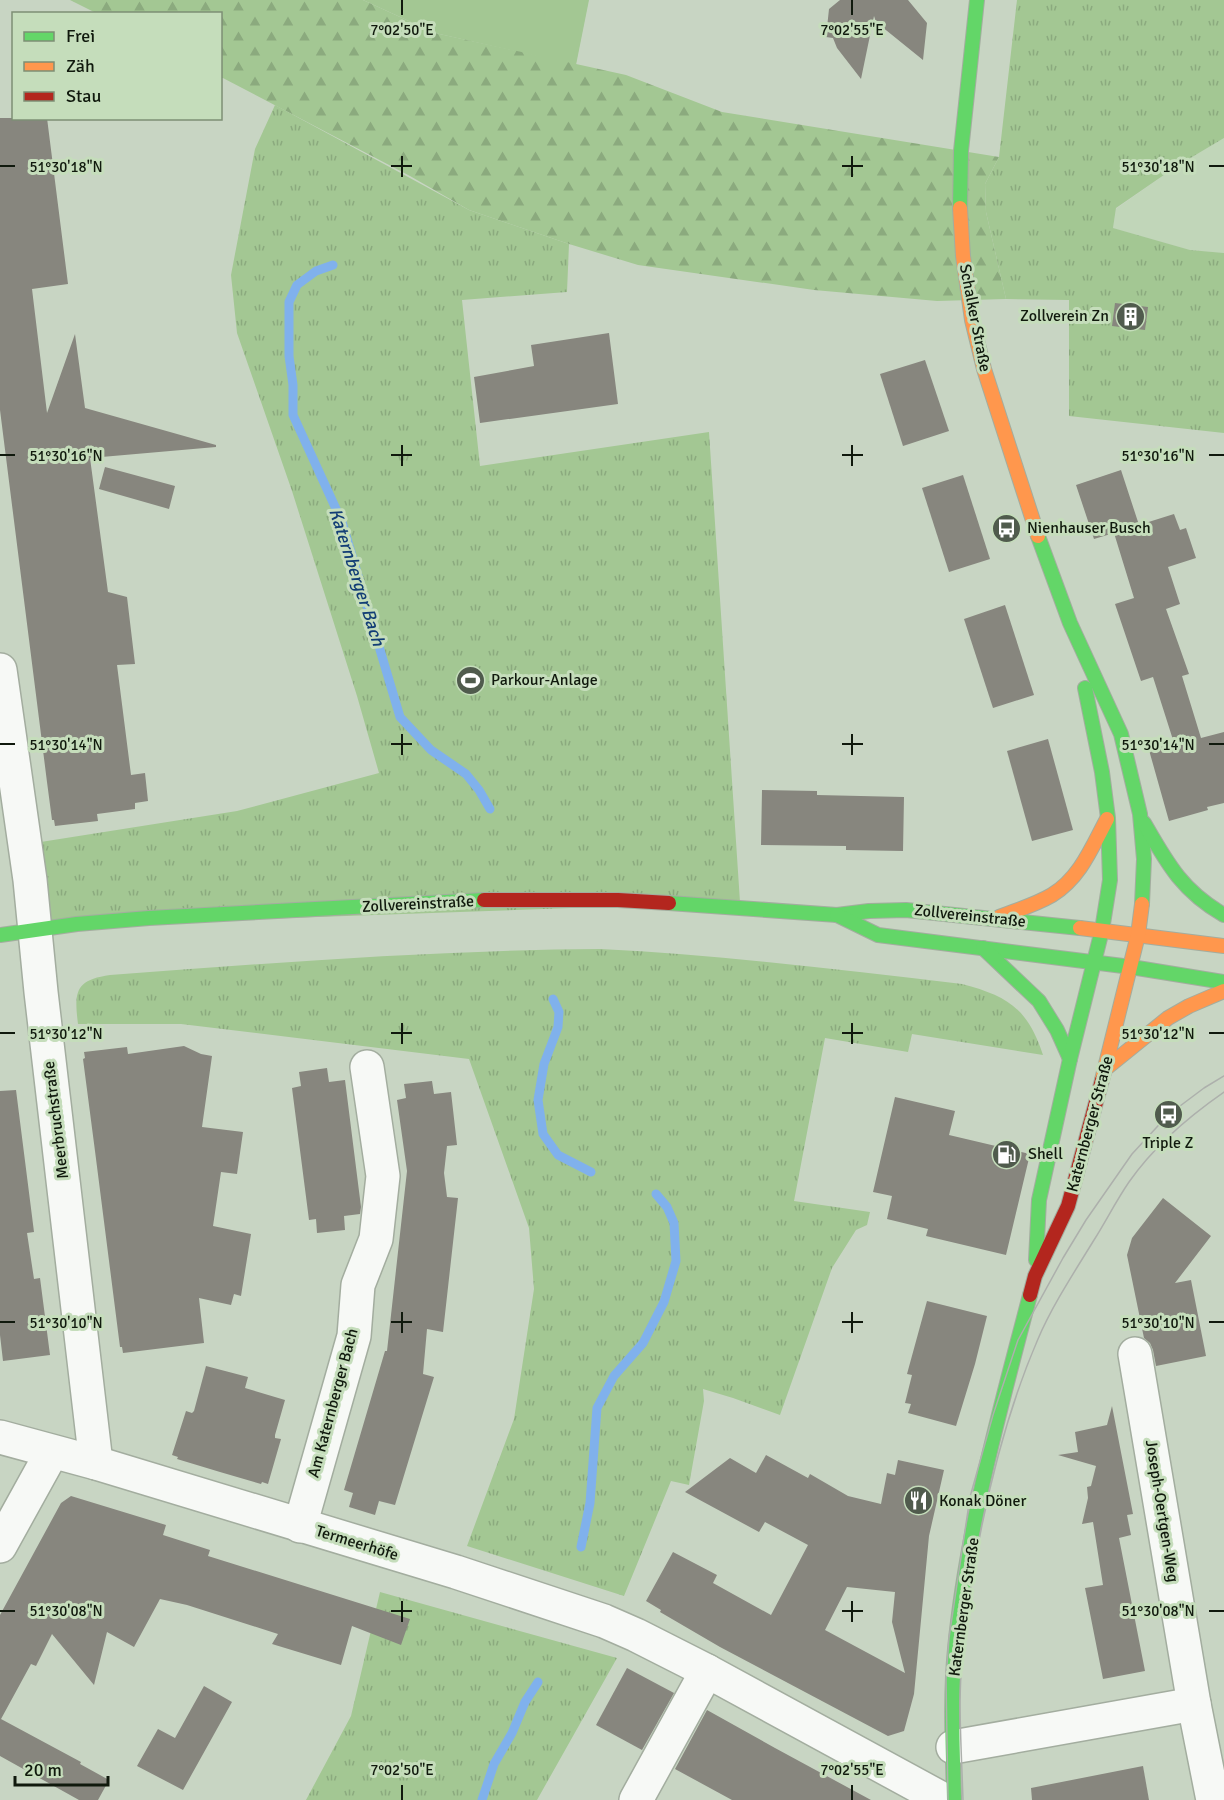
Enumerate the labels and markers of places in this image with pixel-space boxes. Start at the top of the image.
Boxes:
building icon: Zollverein Zn [1114,300,1146,332]
place label: Zollverein Zn [1020,306,1109,326]
bus stop icon: Nienhauser Busch [990,512,1022,544]
place label: Nienhauser Busch [1027,518,1151,538]
sports icon: Parkour-Anlage [454,664,486,696]
place label: Parkour-Anlage [491,670,598,690]
bus stop icon: Triple Z [1152,1099,1184,1131]
place label: Triple Z [1142,1133,1194,1153]
fuel station icon: Shell [991,1138,1023,1170]
place label: Shell [1028,1144,1063,1164]
restaurant icon: Konak Döner [902,1485,934,1517]
place label: Konak Döner [939,1491,1026,1511]

